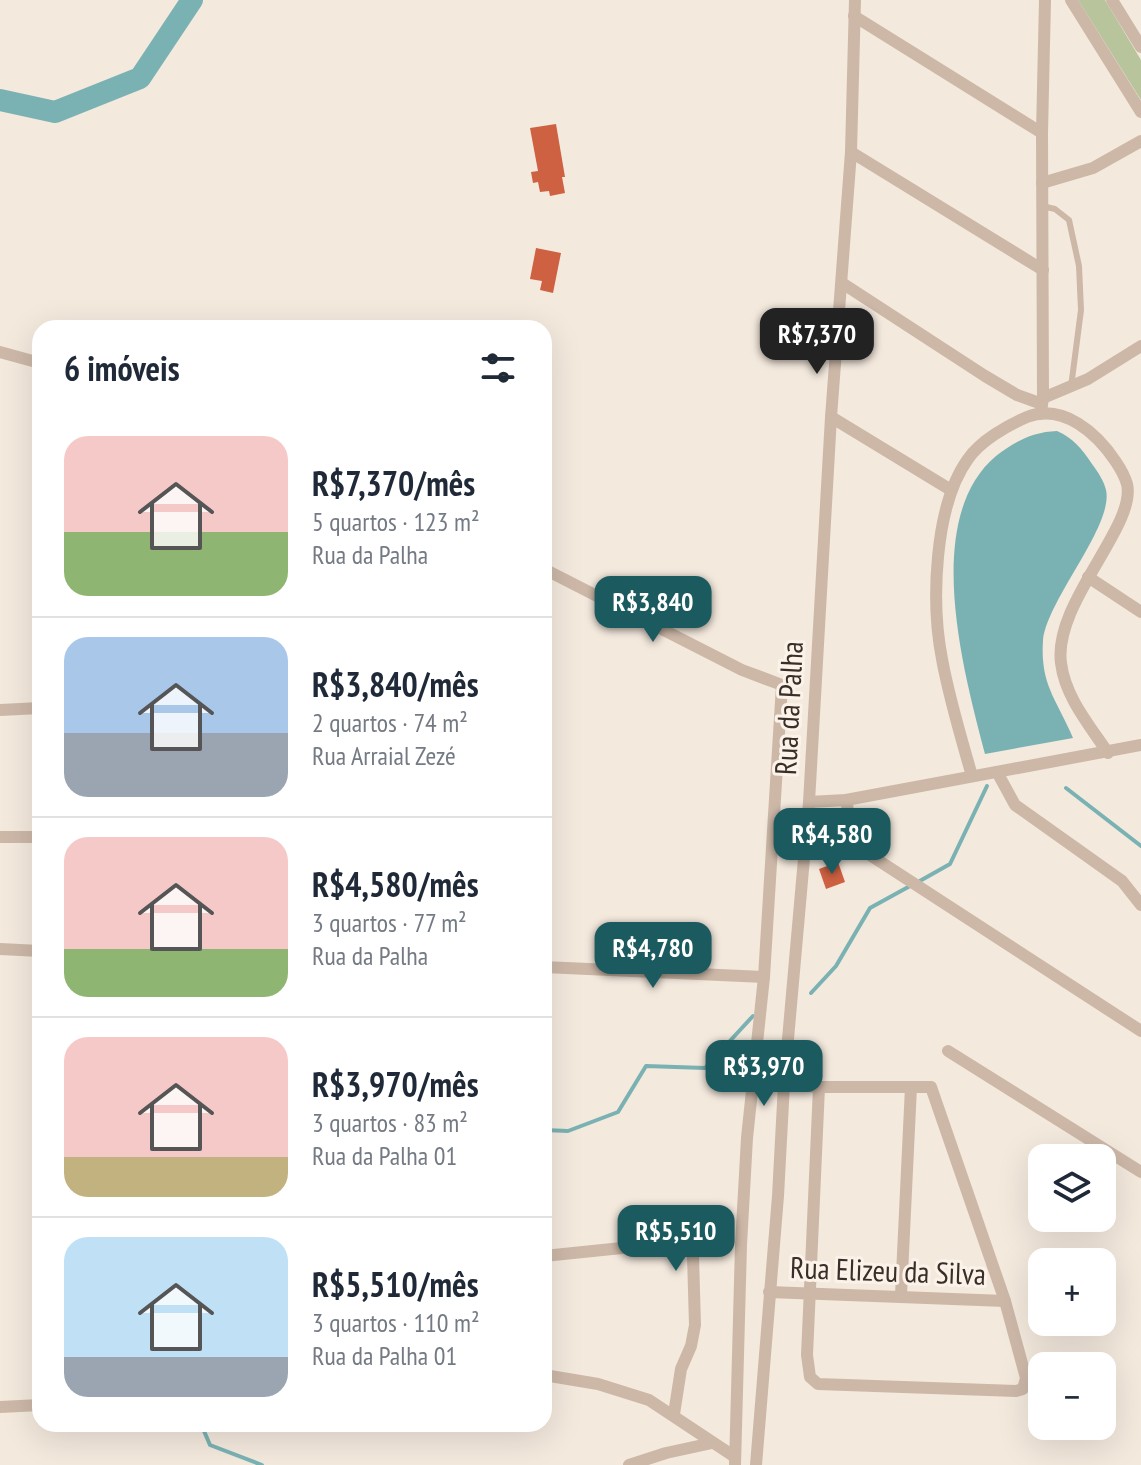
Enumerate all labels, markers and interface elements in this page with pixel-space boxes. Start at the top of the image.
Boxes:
pin: R$7,370 [743,308,891,376]
text: R$7,370 [778,317,856,350]
text: 6 imóveis [64,346,180,390]
icon: filters [476,346,520,390]
text: R$7,370/mês [312,461,475,505]
icon: home [128,468,224,564]
text: 5 quartos · 123 m² [312,505,480,538]
text: Rua da Palha [312,538,428,571]
pin: R$3,840 [579,576,727,644]
text: R$3,840 [613,585,693,618]
street label: Rua da Palha [765,640,811,776]
text: R$3,840/mês [312,662,479,706]
icon: home [128,669,224,765]
text: 2 quartos · 74 m² [312,706,468,739]
text: Rua Arraial Zezé [312,739,456,772]
pin: R$4,580 [758,808,906,876]
text: R$4,580 [792,817,872,850]
text: R$4,580/mês [312,862,479,906]
icon: home [128,869,224,965]
text: 3 quartos · 77 m² [312,906,467,939]
pin: R$4,780 [579,922,727,990]
text: R$4,780 [613,931,693,964]
text: Rua da Palha [312,939,428,972]
pin: R$3,970 [690,1040,838,1108]
text: R$3,970 [724,1049,804,1082]
text: R$3,970/mês [312,1062,479,1106]
icon: home [128,1069,224,1165]
text: 3 quartos · 83 m² [312,1106,468,1139]
text: Rua da Palha 01 [312,1139,457,1172]
map controls [1028,1144,1116,1440]
button: layers [1028,1144,1116,1232]
pin: R$5,510 [602,1205,750,1273]
text: R$5,510 [636,1214,716,1247]
street label: Rua Elizeu da Silva [790,1247,986,1293]
button: + [1028,1248,1116,1336]
text: R$5,510/mês [312,1262,479,1306]
icon: home [128,1269,224,1365]
text: 3 quartos · 110 m² [312,1306,480,1339]
text: Rua da Palha 01 [312,1339,457,1372]
button: − [1028,1352,1116,1440]

